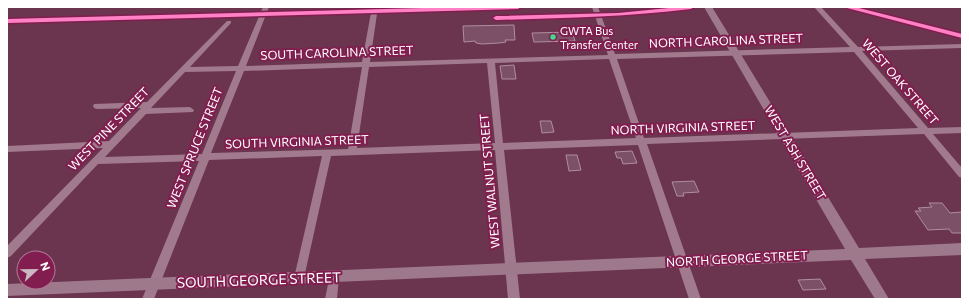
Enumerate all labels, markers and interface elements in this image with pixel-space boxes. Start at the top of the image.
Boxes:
place label: GWTA Bus Transfer Center [560,24,639,51]
street label: NORTH CAROLINA STREET [649,30,804,50]
marker: GWTA Bus Transfer Center [548,32,558,42]
street label: WEST OAK STREET [860,36,942,127]
street label: SOUTH CAROLINA STREET [260,42,414,62]
street label: WEST PINE STREET [65,84,152,173]
street label: WEST SPRUCE STREET [163,85,225,210]
street label: WEST ASH STREET [762,103,830,202]
street label: WEST WALNUT STREET [476,113,502,249]
street label: NORTH VIRGINIA STREET [610,117,756,137]
street label: SOUTH VIRGINIA STREET [225,131,369,151]
street label: NORTH GEORGE STREET [666,247,809,269]
north arrow [16,250,56,290]
text: N [38,260,53,272]
street label: SOUTH GEORGE STREET [177,268,341,291]

